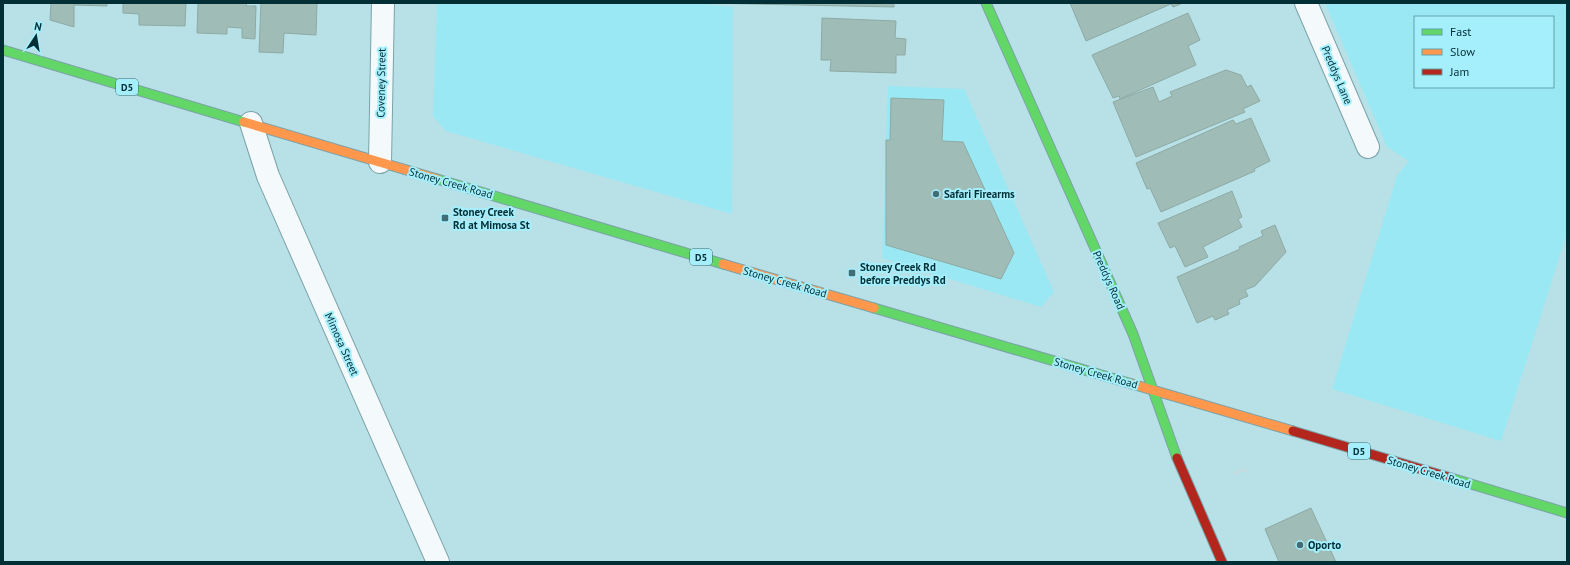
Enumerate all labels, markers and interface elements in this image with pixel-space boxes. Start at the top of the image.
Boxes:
north arrow [16,16,56,56]
legend [1414,16,1554,88]
text: N [33,19,43,34]
text: Fast [1450,24,1471,39]
street label: Preddys Lane [1318,44,1356,107]
text: Slow [1450,44,1475,59]
street label: Coveney Street [373,48,389,118]
text: Jam [1449,64,1469,79]
road number: D5 [116,79,138,95]
street label: Stoney Creek Road [408,164,495,202]
place label: Safari Firearms [944,187,1015,201]
marker: Safari Firearms [931,189,941,199]
place label: Stoney Creek Rd at Mimosa St [453,205,530,232]
marker: Stoney Creek Rd at Mimosa St [440,213,450,223]
street label: Preddys Road [1090,248,1128,312]
road number: D5 [690,249,712,265]
place label: Stoney Creek Rd before Preddys Rd [860,260,946,287]
street label: Stoney Creek Road [742,263,829,301]
marker: Stoney Creek Rd before Preddys Rd [847,268,857,278]
street label: Mimosa Street [322,310,362,378]
street label: Stoney Creek Road [1053,354,1140,392]
road number: D5 [1348,443,1370,459]
street label: Stoney Creek Road [1386,453,1472,491]
place label: Oporto [1308,538,1341,552]
marker: Oporto [1295,540,1305,550]

